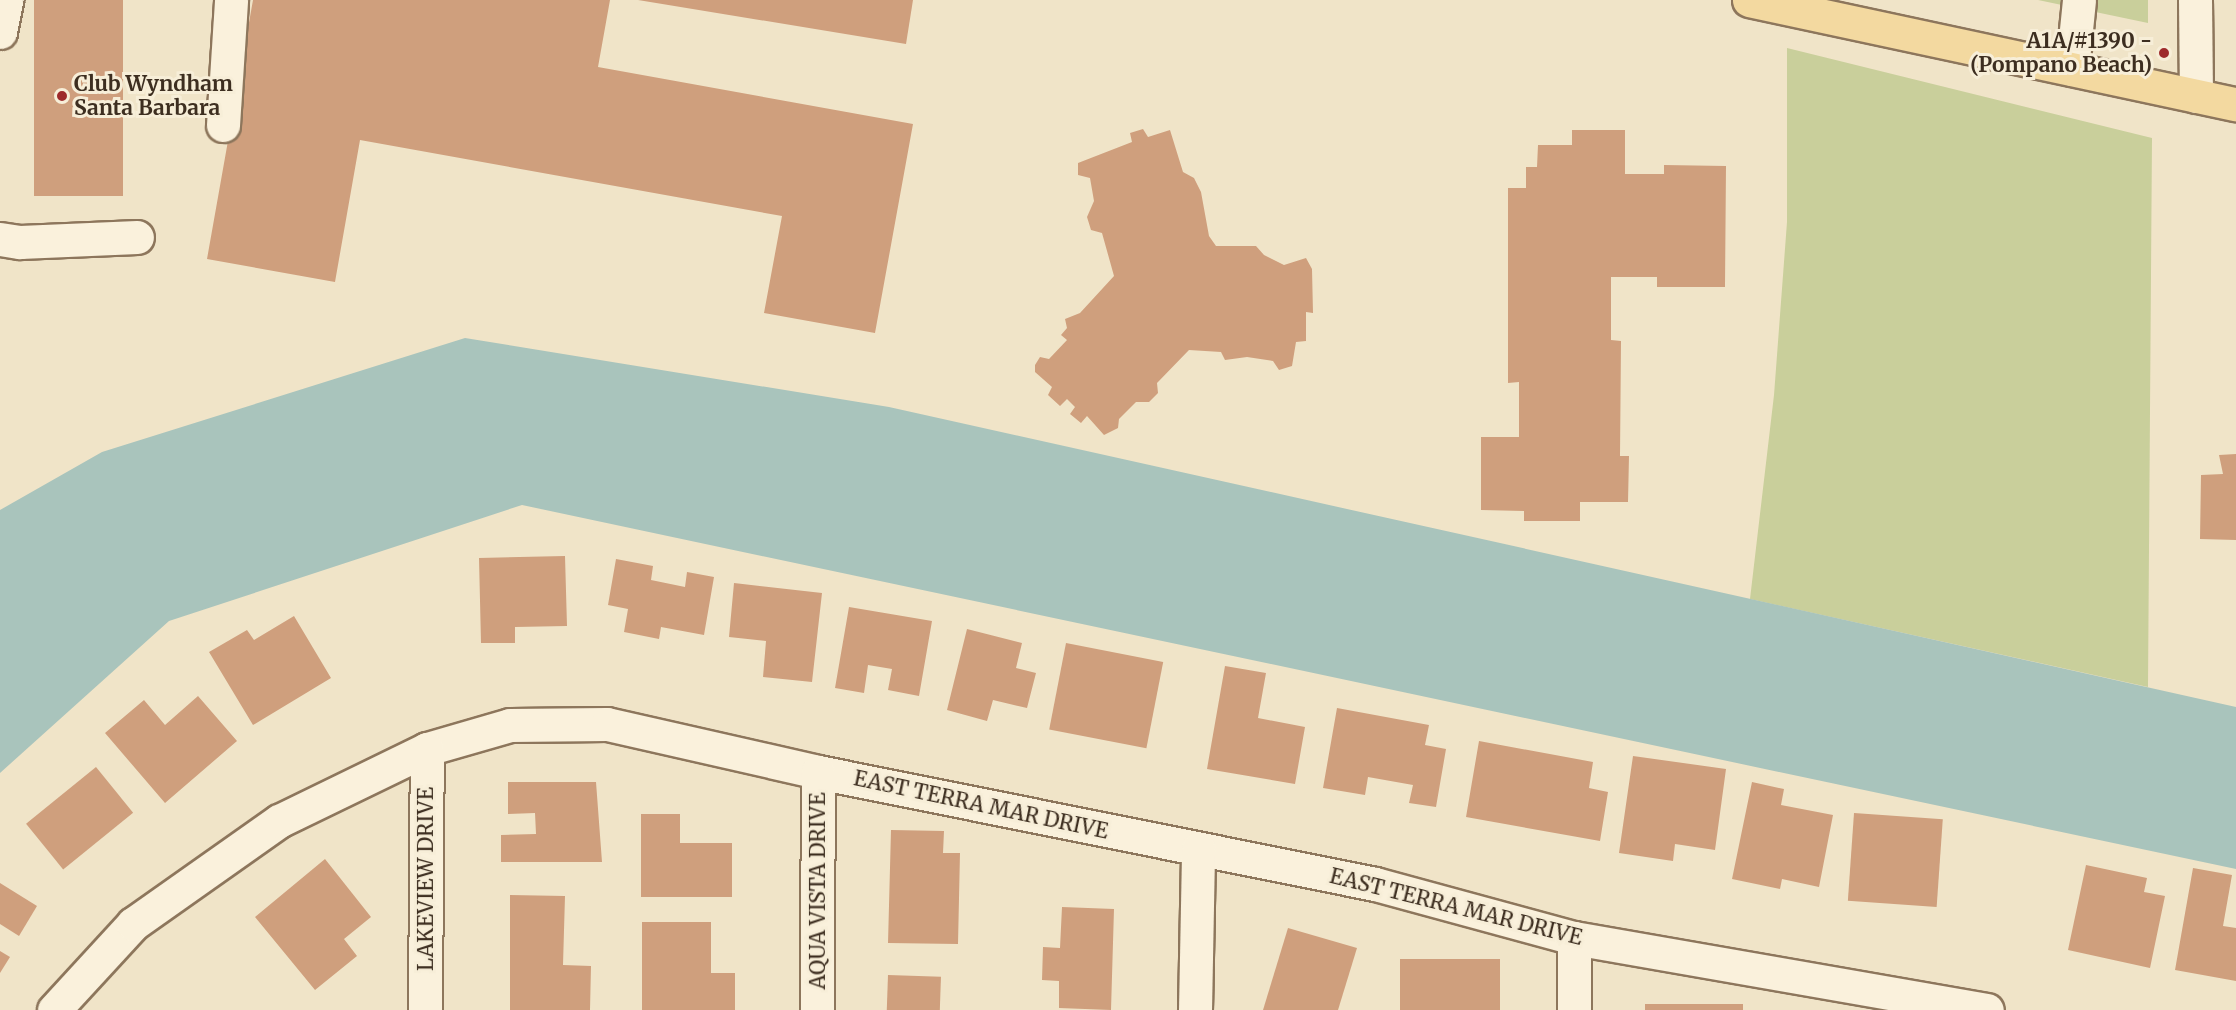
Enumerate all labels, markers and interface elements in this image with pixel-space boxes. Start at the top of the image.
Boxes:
place label: A1A/#1390 - (Pompano Beach) [1970,28,2152,78]
marker: A1A/#1390 - (Pompano Beach) [2157,46,2171,60]
place label: Club Wyndham Santa Barbara [74,71,233,121]
marker: Club Wyndham Santa Barbara [55,89,69,103]
street label: EAST TERRA MAR DRIVE [851,766,1111,844]
street label: LAKEVIEW DRIVE [413,787,439,971]
street label: AQUA VISTA DRIVE [805,793,831,989]
street label: EAST TERRA MAR DRIVE [1327,863,1585,951]

